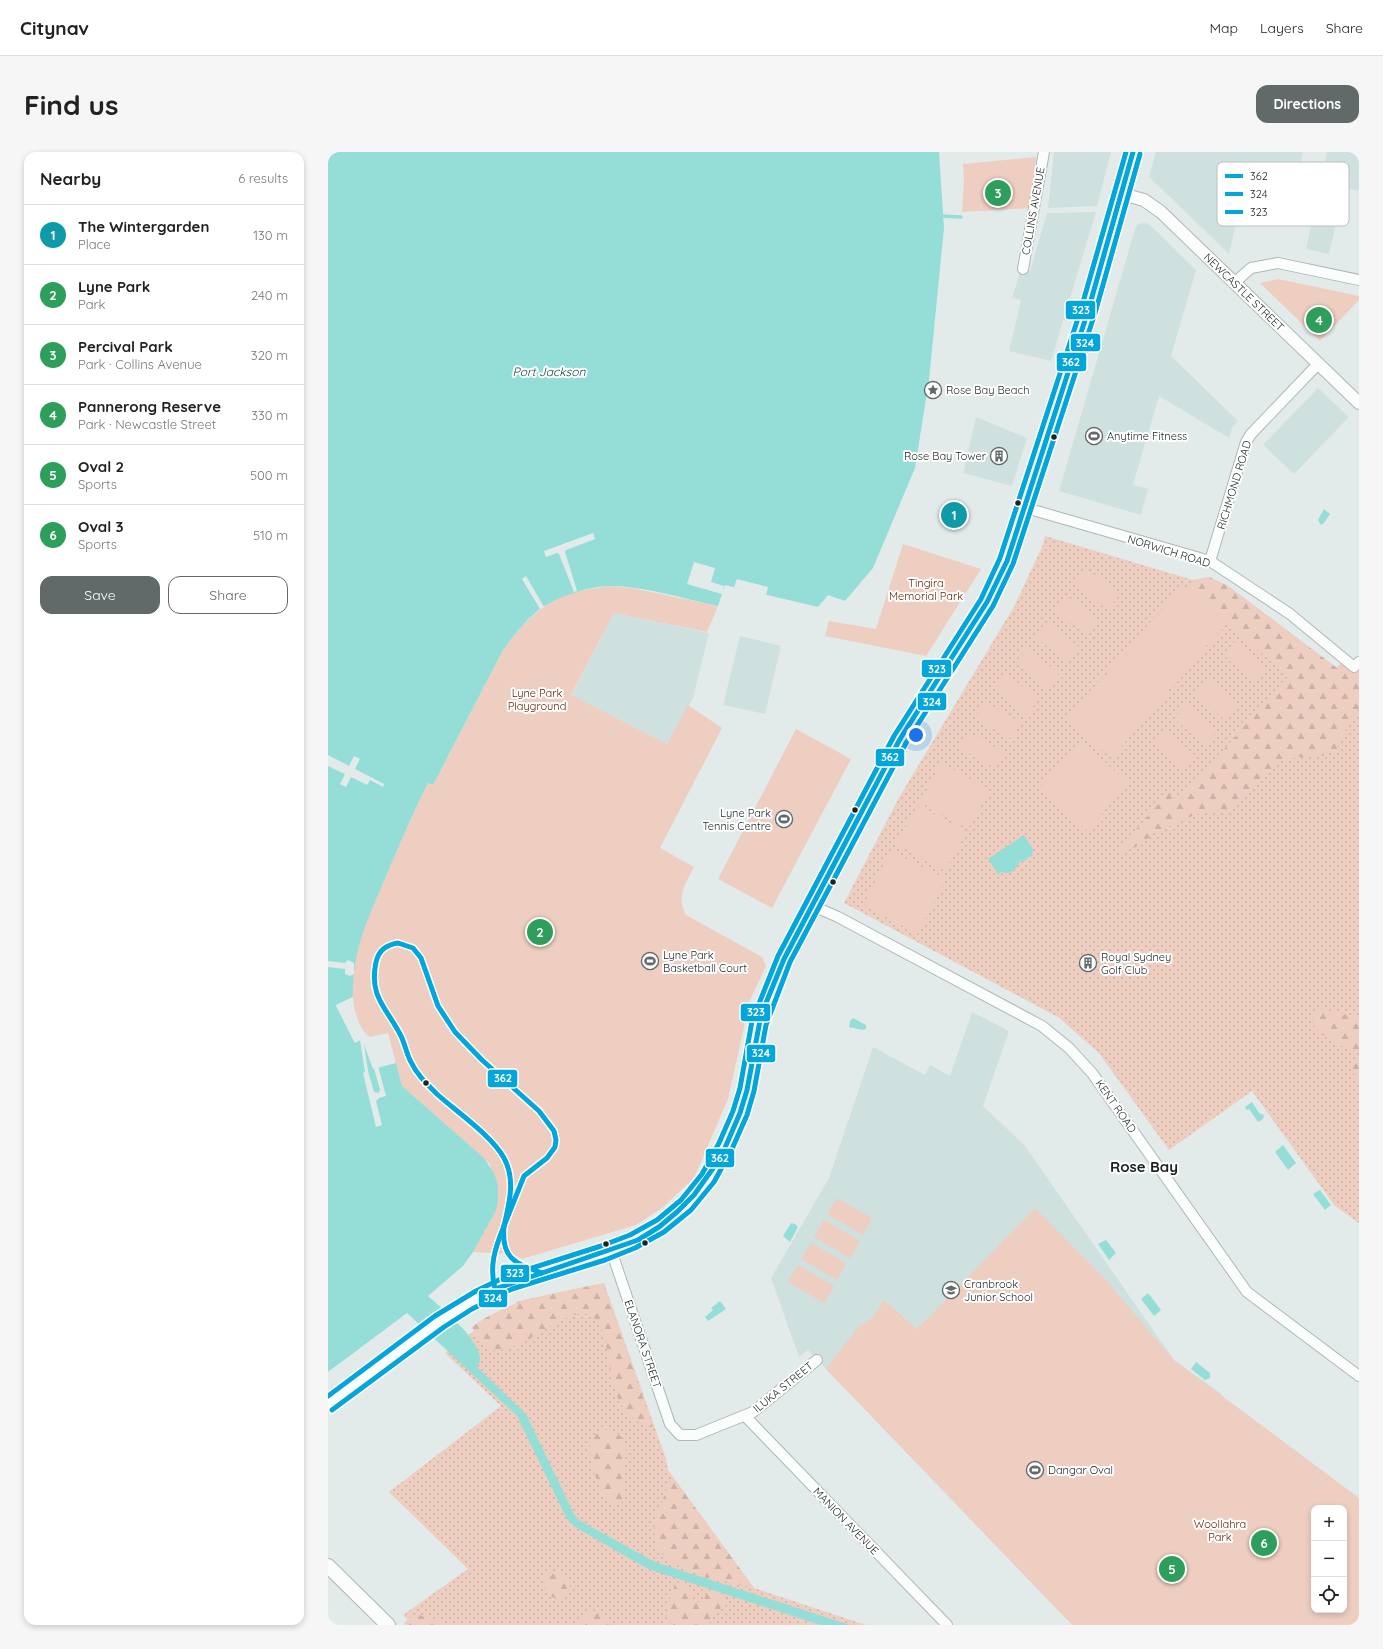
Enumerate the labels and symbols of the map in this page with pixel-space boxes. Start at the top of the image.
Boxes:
legend [1217,162,1349,226]
street label: COLLINS AVENUE [1018,166,1048,256]
text: 362 [1250,169,1268,183]
pin: 3 [985,178,1011,208]
text: 324 [1250,187,1268,201]
text: 323 [1250,205,1268,219]
street label: NEWCASTLE STREET [1201,250,1287,334]
line badge: 323 [1065,300,1096,320]
text: 323 [1072,303,1090,317]
pin: 4 [1306,305,1332,335]
line badge: 324 [1070,333,1101,352]
text: 324 [1076,336,1095,350]
line badge: 362 [1056,352,1087,372]
text: 362 [1062,355,1080,369]
water label: Port Jackson [513,364,586,379]
place icon: Rose Bay Beach [923,380,943,400]
place label: Rose Bay Beach [946,383,1029,397]
sports icon: Anytime Fitness [1084,426,1104,446]
place label: Anytime Fitness [1107,429,1187,443]
unlabelled marker [1049,432,1059,442]
street label: RICHMOND ROAD [1214,439,1254,531]
building icon: Rose Bay Tower [989,446,1009,466]
place label: Rose Bay Tower [904,449,987,463]
unlabelled marker [1013,498,1023,508]
pin: 1 [941,500,967,530]
street label: NORWICH ROAD [1126,532,1212,570]
park label: Tingira Memorial Park [889,576,963,603]
line badge: 323 [921,659,952,678]
text: 323 [928,662,946,676]
park label: Lyne Park Playground [508,686,566,713]
line badge: 324 [917,692,947,711]
text: 324 [923,695,942,709]
your location [906,725,926,745]
line badge: 362 [875,748,905,767]
text: 362 [881,750,899,764]
unlabelled marker [850,805,860,815]
place label: Lyne Park Tennis Centre [703,806,771,833]
sports icon: Lyne Park Tennis Centre [774,809,794,829]
unlabelled marker [828,877,838,887]
pin: 2 [527,917,553,947]
place label: Lyne Park Basketball Court [663,948,747,975]
place label: Royal Sydney Golf Club [1101,950,1171,977]
sports icon: Lyne Park Basketball Court [640,951,660,971]
building icon: Royal Sydney Golf Club [1078,953,1098,973]
line badge: 323 [740,1003,771,1022]
text: 323 [747,1005,765,1019]
line badge: 324 [746,1044,776,1063]
text: 324 [752,1046,771,1060]
line badge: 362 [487,1069,518,1088]
text: 362 [494,1071,512,1085]
street label: KENT ROAD [1092,1077,1140,1135]
unlabelled marker [421,1078,431,1088]
line badge: 362 [705,1148,735,1168]
text: 362 [711,1151,729,1165]
district label: Rose Bay [1110,1157,1178,1176]
unlabelled marker [640,1238,650,1248]
unlabelled marker [601,1239,611,1249]
line badge: 323 [500,1264,530,1283]
text: 323 [506,1266,524,1280]
place label: Cranbrook Junior School [964,1277,1033,1304]
school or university icon: Cranbrook Junior School [941,1280,961,1300]
line badge: 324 [478,1289,508,1308]
text: 324 [484,1291,503,1305]
street label: ELANORA STREET [621,1298,665,1390]
street label: ILUKA STREET [750,1358,816,1415]
sports icon: Dangar Oval [1025,1460,1045,1480]
place label: Dangar Oval [1048,1463,1113,1477]
street label: MANION AVENUE [810,1484,882,1558]
park label: Woollahra Park [1194,1517,1246,1544]
pin: 6 [1251,1528,1277,1558]
pin: 5 [1159,1554,1185,1584]

